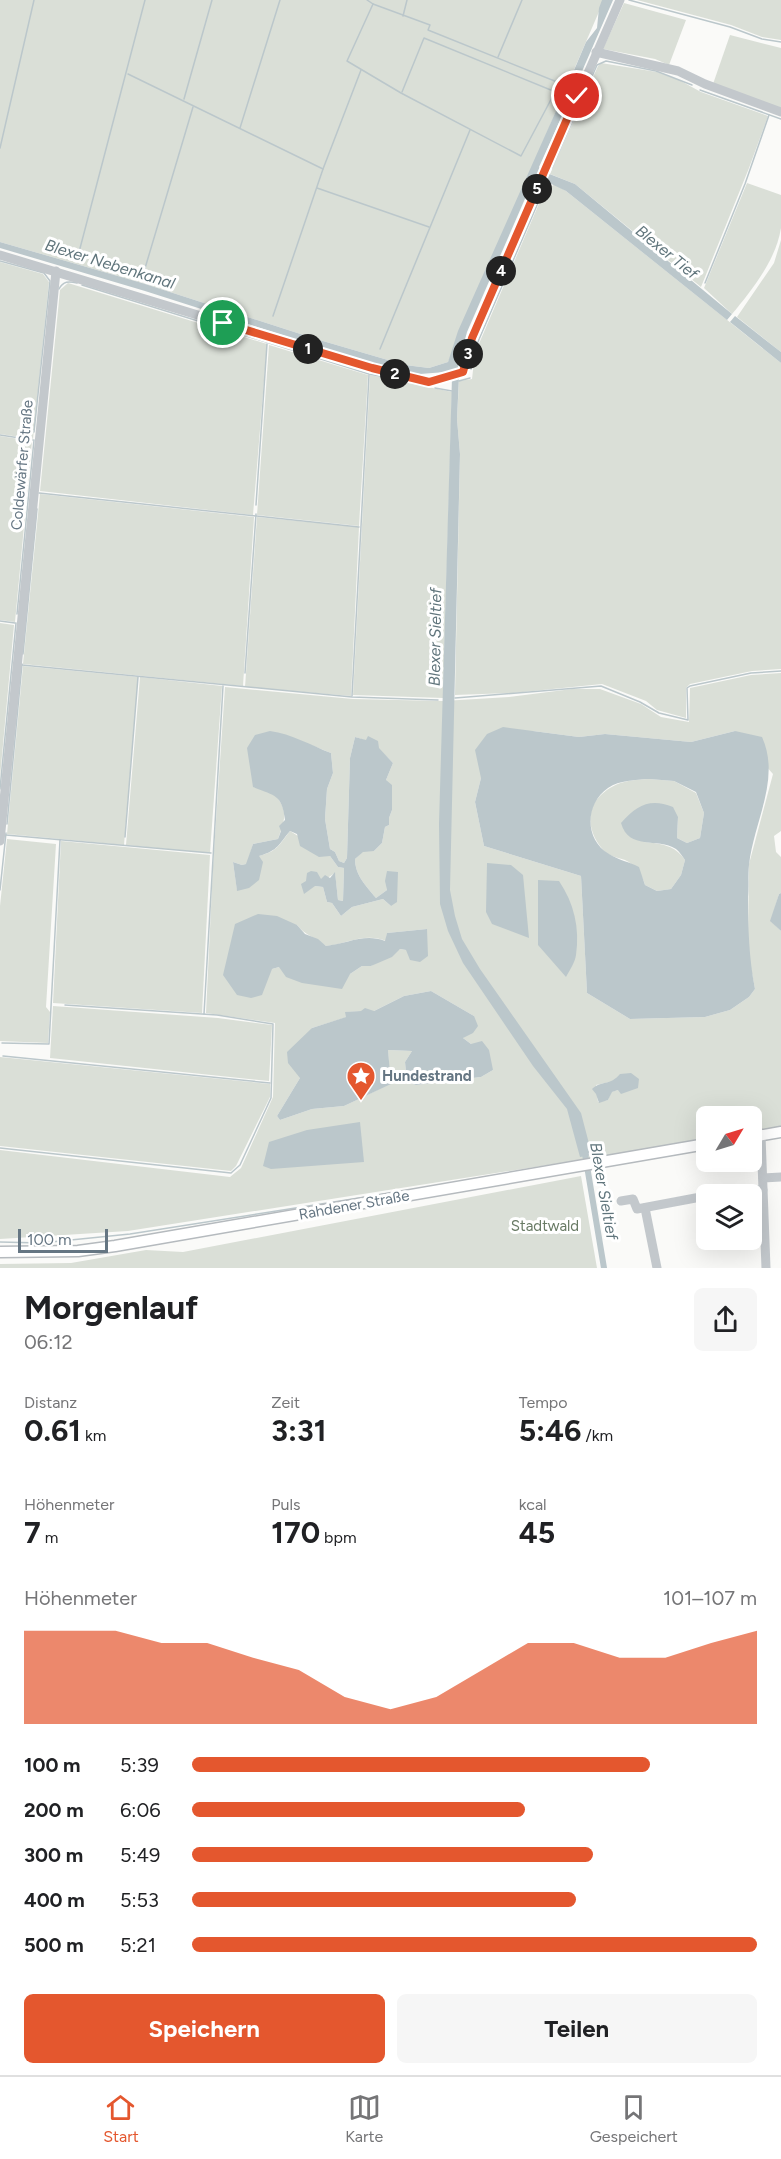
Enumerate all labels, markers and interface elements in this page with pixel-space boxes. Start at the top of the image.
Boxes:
pin [551,70,602,121]
icon: check [560,79,593,112]
pin: 5 [522,174,552,204]
text: 5 [532,179,542,198]
water label: Blexer Tief [632,221,704,284]
water label: Blexer Nebenkanal [43,235,178,293]
pin: 4 [486,256,516,286]
text: 4 [496,261,506,280]
pin [197,297,248,348]
icon: arrive [206,306,239,339]
pin: 1 [293,334,323,364]
text: 1 [305,339,311,358]
pin: 3 [453,339,483,369]
text: 3 [464,344,472,363]
pin: 2 [380,359,410,389]
text: 2 [390,364,400,383]
street label: Coldewärfer Straße [7,399,37,531]
water label: Blexer Sieltief [425,586,445,686]
place icon: Hundestrand [345,1060,377,1102]
place label: Hundestrand [382,1067,472,1085]
north arrow [696,1106,762,1172]
map controls [696,1106,762,1250]
water label: Blexer Sieltief [586,1141,622,1243]
button: layers [696,1184,762,1250]
street label: Rahdener Straße [297,1186,411,1224]
park label: Stadtwald [511,1217,579,1235]
scale bar [18,1226,108,1254]
text: 100 m [27,1230,72,1249]
text: Morgenlauf [24,1288,198,1327]
button: share [694,1288,757,1351]
text: 06:12 [24,1330,73,1354]
text: Distanz [24,1393,77,1412]
text: Zeit [271,1393,300,1412]
text: Tempo [519,1393,568,1412]
text: 0.61 [24,1412,81,1449]
text: 3:31 [271,1412,326,1449]
text: 5:46 [519,1412,582,1449]
text: km [81,1426,106,1445]
text: /km [582,1426,613,1445]
text: Höhenmeter [24,1495,114,1514]
text: Puls [271,1495,300,1514]
text: kcal [519,1495,547,1514]
text: 7 [24,1514,41,1551]
text: 170 [271,1514,320,1551]
text: 45 [519,1514,555,1551]
text: m [41,1528,58,1547]
text: bpm [320,1528,357,1547]
text: Höhenmeter [24,1586,137,1610]
text: 101–107 m [663,1586,757,1610]
text: 100 m [24,1753,81,1777]
text: 5:39 [120,1753,159,1777]
text: 200 m [24,1798,84,1822]
text: 6:06 [120,1798,161,1822]
text: 300 m [24,1843,83,1867]
text: 5:49 [120,1843,160,1867]
text: 400 m [24,1888,85,1912]
text: 5:53 [120,1888,159,1912]
text: 500 m [24,1933,84,1957]
text: 5:21 [120,1933,156,1957]
button: Speichern [24,1994,385,2063]
button: Teilen [397,1994,757,2063]
tab: Start [103,2091,139,2146]
tab: Karte [345,2091,383,2146]
tab: Gespeichert [590,2091,678,2146]

